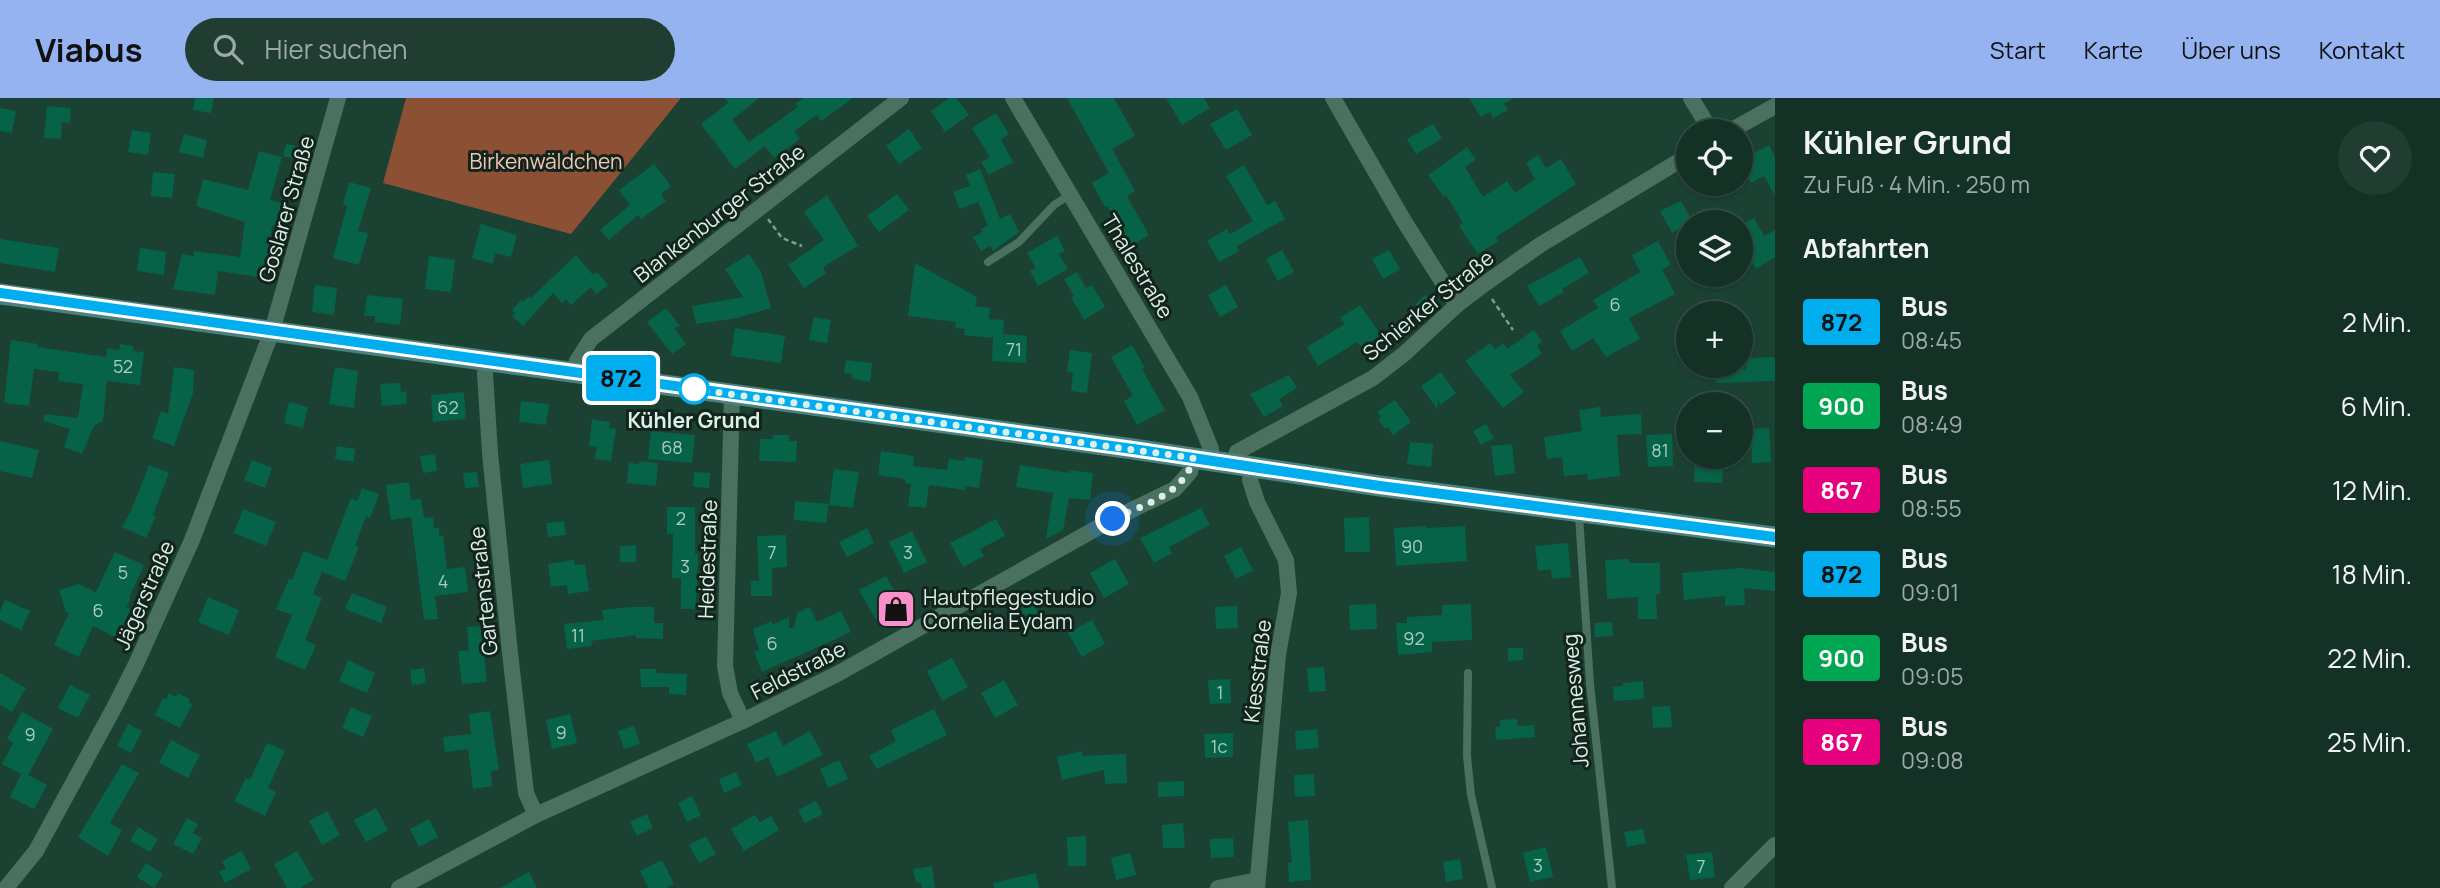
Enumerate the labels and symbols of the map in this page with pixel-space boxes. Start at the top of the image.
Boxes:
street label: Goslarer Straße [252,132,320,286]
street label: Blankenburger Straße [628,137,810,289]
park label: Birkenwäldchen [469,147,623,175]
street label: Thalestraße [1096,209,1180,323]
street label: Schierker Straße [1357,243,1499,367]
house number: 6 [1609,292,1621,316]
house number: 71 [1006,337,1022,361]
house number: 52 [113,354,133,378]
line badge: 872 [581,355,661,401]
marker: Kühler Grund [679,374,709,404]
house number: 62 [437,395,459,419]
place label: Kühler Grund [627,406,761,434]
house number: 68 [661,435,683,459]
house number: 81 [1651,438,1669,462]
street label: Heidestraße [691,499,723,619]
your location [1095,501,1130,536]
house number: 2 [676,506,686,530]
street label: Gartenstraße [462,525,504,657]
house number: 90 [1401,534,1423,558]
street label: Jägerstraße [108,536,180,654]
house number: 7 [767,540,777,564]
house number: 3 [903,540,913,564]
house number: 3 [680,554,690,578]
house number: 5 [118,560,128,584]
house number: 4 [438,569,448,593]
place label: Hautpflegestudio Cornelia Eydam [923,583,1094,635]
shop icon: Hautpflegestudio Cornelia Eydam [875,588,917,630]
house number: 6 [92,598,104,622]
street label: Kiesstraße [1237,618,1277,724]
house number: 11 [571,623,585,647]
house number: 92 [1403,626,1425,650]
house number: 6 [766,631,778,655]
street label: Johannesweg [1555,633,1595,769]
street label: Feldstraße [746,634,850,706]
house number: 1 [1216,680,1224,704]
house number: 9 [555,720,567,744]
house number: 9 [24,722,36,746]
house number: 1c [1211,734,1228,758]
house number: 3 [1533,853,1543,877]
house number: 7 [1696,854,1706,878]

